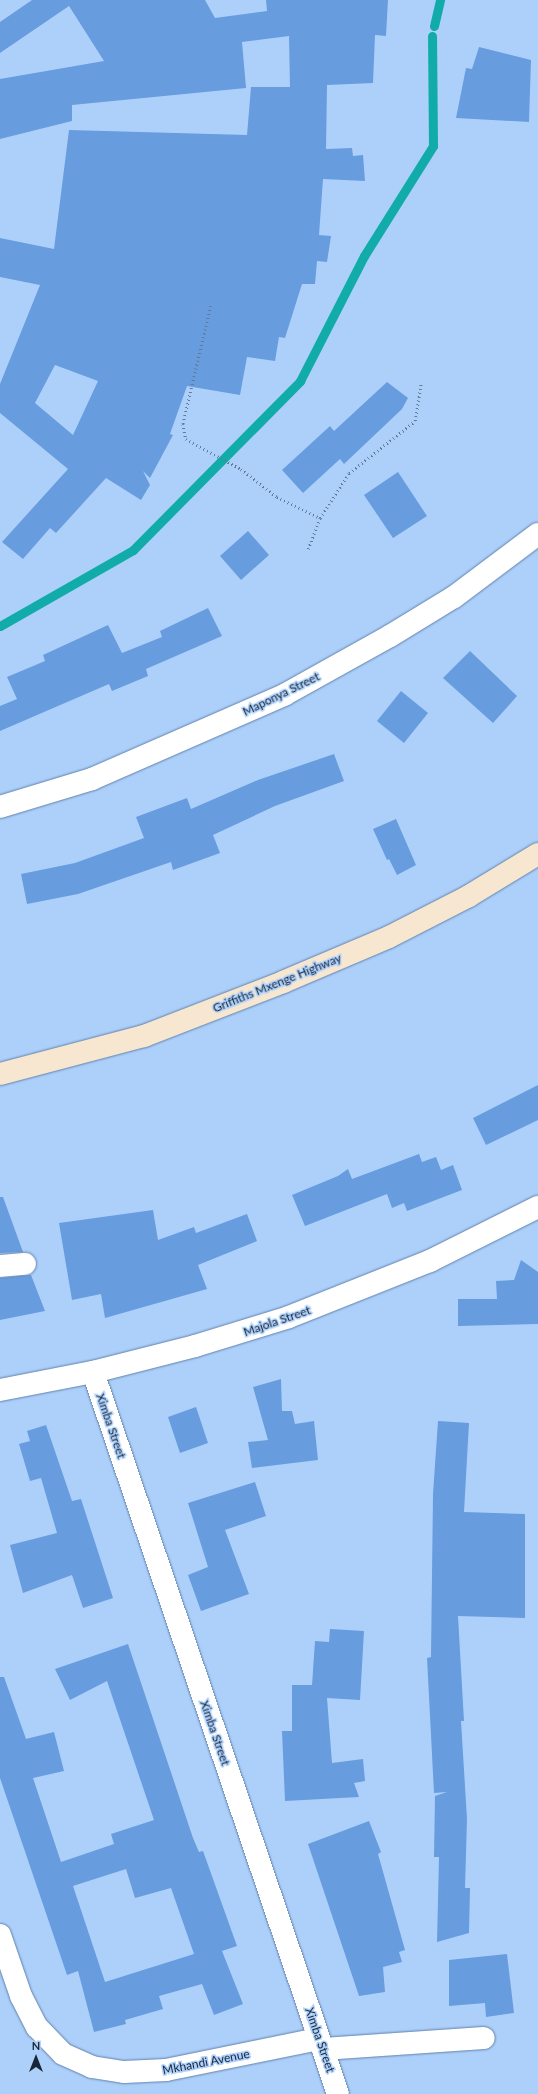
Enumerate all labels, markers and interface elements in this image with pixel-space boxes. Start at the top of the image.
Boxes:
street label: Maponya Street [240,669,322,719]
street label: Griffiths Mxenge Highway [211,951,343,1015]
street label: Majola Street [242,1303,312,1339]
street label: Ximba Street [93,1392,129,1460]
street label: Ximba Street [197,1699,233,1767]
street label: Ximba Street [302,2006,338,2074]
north arrow [16,2038,56,2078]
text: N [32,2039,40,2052]
street label: Mkhandi Avenue [161,2046,251,2078]

